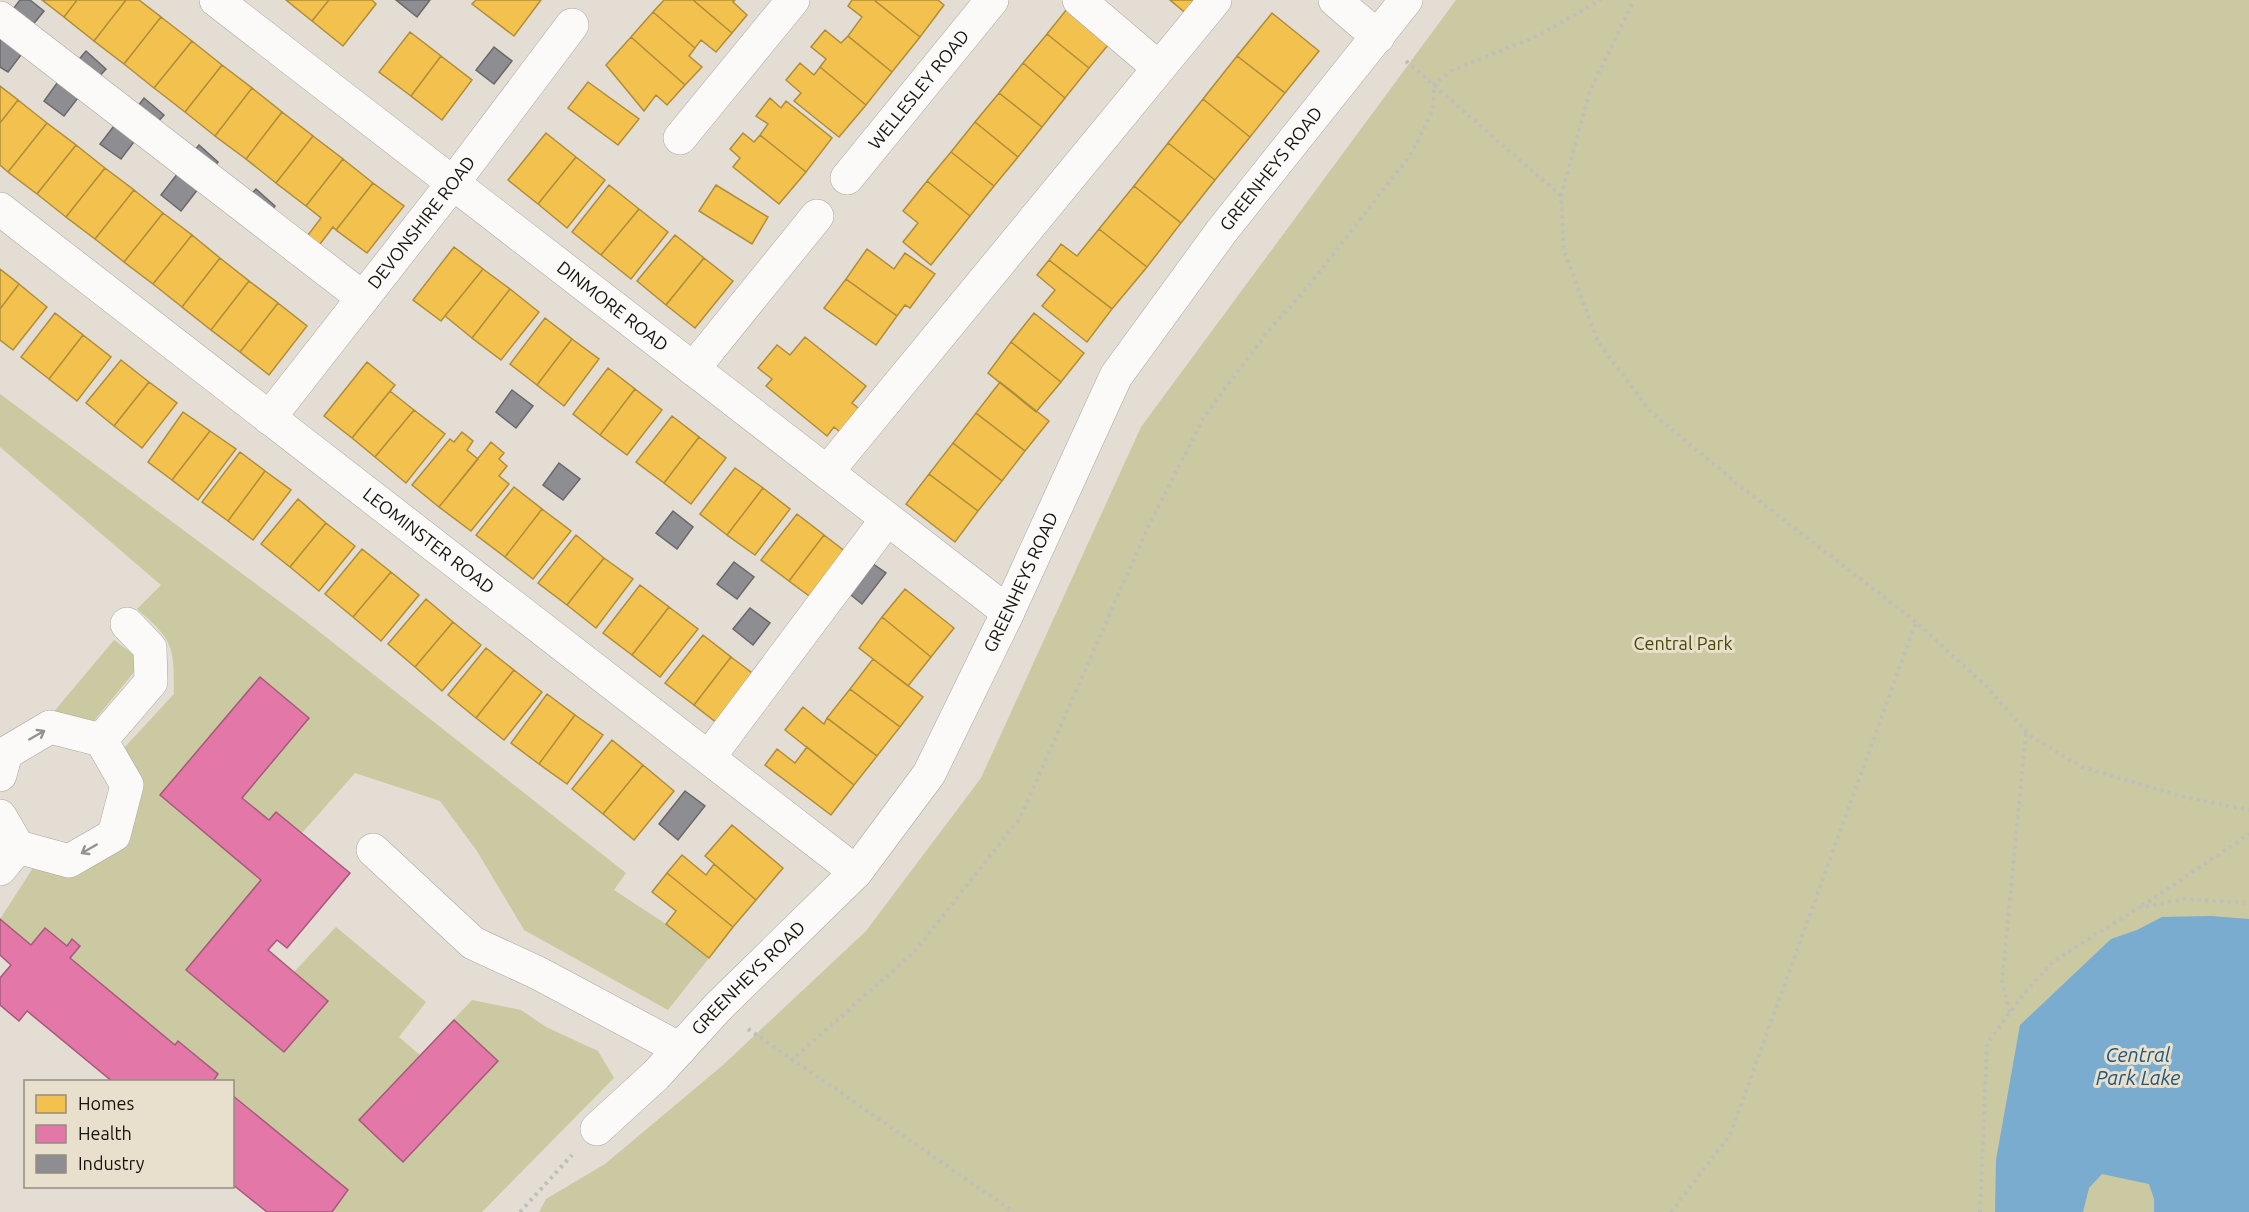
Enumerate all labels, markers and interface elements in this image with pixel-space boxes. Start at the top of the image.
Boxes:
street label: WELLESLEY ROAD [864,25,973,153]
street label: GREENHEYS ROAD [1215,102,1326,234]
street label: DEVONSHIRE ROAD [363,152,479,292]
street label: DINMORE ROAD [554,256,672,355]
street label: LEOMINSTER ROAD [360,483,499,597]
street label: GREENHEYS ROAD [979,509,1061,655]
park label: Central Park [1634,633,1732,653]
one-way arrow [28,728,45,740]
one-way arrow [81,843,98,855]
street label: GREENHEYS ROAD [687,917,809,1038]
water label: Central Park Lake [2096,1043,2180,1089]
legend [24,1080,234,1188]
text: Homes [78,1093,135,1113]
text: Health [78,1123,132,1143]
text: Industry [78,1153,145,1173]

